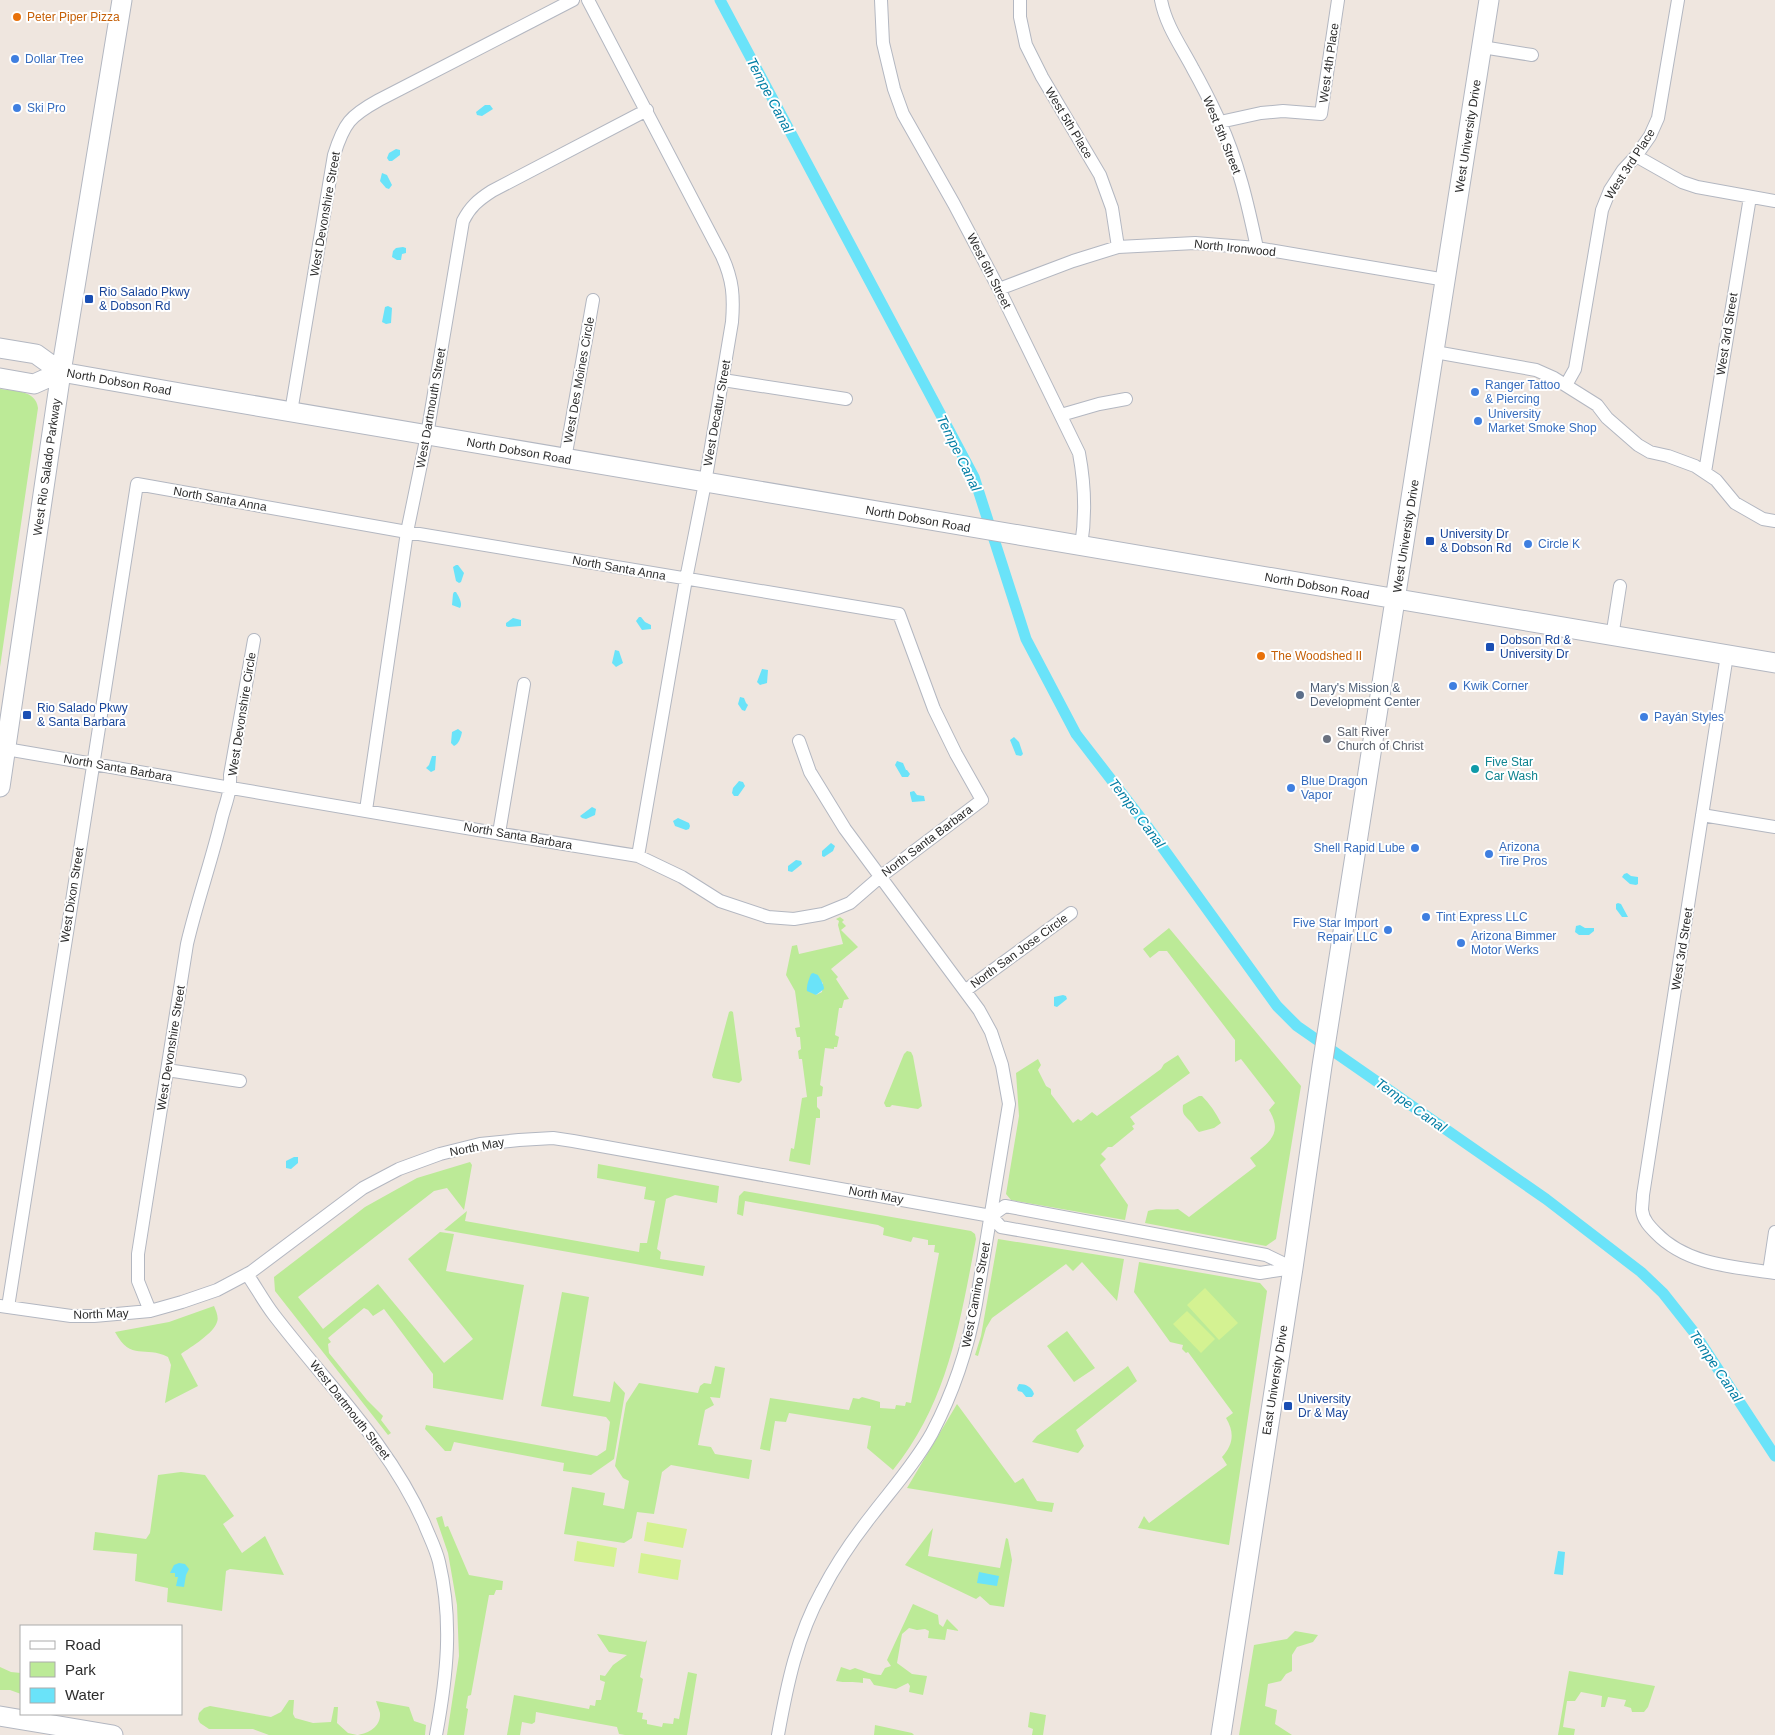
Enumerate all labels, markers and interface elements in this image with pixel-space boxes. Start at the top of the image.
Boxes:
place label: Peter Piper Pizza [27,10,120,24]
marker: Peter Piper Pizza [11,11,23,23]
street label: West 4th Place [1316,22,1342,104]
place label: Dollar Tree [25,52,84,66]
marker: Dollar Tree [9,53,21,65]
water label: Tempe Canal [744,55,797,136]
street label: West University Drive [1452,78,1484,194]
street label: West 5th Place [1042,85,1096,161]
street label: West 5th Street [1200,94,1244,176]
place label: Ski Pro [27,101,66,115]
marker: Ski Pro [11,102,23,114]
street label: West 3rd Place [1602,126,1658,202]
street label: West Devonshire Street [307,150,343,278]
street label: West 6th Street [964,231,1014,312]
street label: North Ironwood [1193,237,1277,259]
place label: Rio Salado Pkwy & Dobson Rd [99,285,190,313]
street label: West 3rd Street [1714,291,1741,376]
marker: Rio Salado Pkwy & Dobson Rd [83,293,95,305]
street label: West Des Moines Circle [561,316,597,444]
street label: West Dartmouth Street [414,346,449,469]
street label: West Decatur Street [701,358,733,467]
street label: North Dobson Road [66,366,172,398]
place label: Ranger Tattoo & Piercing [1485,378,1560,406]
marker: Ranger Tattoo & Piercing [1469,386,1481,398]
street label: West Rio Salado Parkway [30,397,64,537]
place label: University Market Smoke Shop [1488,407,1597,435]
water label: Tempe Canal [934,412,985,494]
marker: University Market Smoke Shop [1472,415,1484,427]
street label: North Dobson Road [466,435,572,467]
street label: West University Drive [1390,478,1422,594]
street label: North Santa Anna [172,484,268,514]
street label: North Dobson Road [865,503,971,535]
place label: University Dr & Dobson Rd [1440,527,1511,555]
marker: University Dr & Dobson Rd [1424,535,1436,547]
place label: Circle K [1538,537,1580,551]
marker: Circle K [1522,538,1534,550]
street label: North Santa Anna [571,553,667,583]
street label: North Dobson Road [1264,570,1370,602]
place label: Dobson Rd & University Dr [1500,633,1571,661]
marker: Dobson Rd & University Dr [1484,641,1496,653]
place label: The Woodshed II [1271,649,1362,663]
marker: The Woodshed II [1255,650,1267,662]
street label: West Devonshire Circle [225,651,259,777]
place label: Kwik Corner [1463,679,1528,693]
marker: Kwik Corner [1447,680,1459,692]
place label: Mary's Mission & Development Center [1310,681,1420,709]
marker: Mary's Mission & Development Center [1294,689,1306,701]
place label: Rio Salado Pkwy & Santa Barbara [37,701,128,729]
marker: Rio Salado Pkwy & Santa Barbara [21,709,33,721]
place label: Payán Styles [1654,710,1724,724]
marker: Payán Styles [1638,711,1650,723]
place label: Salt River Church of Christ [1337,725,1424,753]
marker: Salt River Church of Christ [1321,733,1333,745]
street label: North Santa Barbara [63,752,174,785]
place label: Five Star Car Wash [1485,755,1538,783]
marker: Five Star Car Wash [1469,763,1481,775]
place label: Blue Dragon Vapor [1301,774,1368,802]
water label: Tempe Canal [1106,775,1169,852]
marker: Blue Dragon Vapor [1285,782,1297,794]
street label: North Santa Barbara [879,802,975,880]
street label: North Santa Barbara [463,820,574,853]
place label: Arizona Tire Pros [1499,840,1547,868]
place label: Shell Rapid Lube [1314,841,1405,855]
marker: Shell Rapid Lube [1409,842,1421,854]
street label: West Dixon Street [58,846,87,944]
marker: Arizona Tire Pros [1483,848,1495,860]
street label: West 3rd Street [1669,906,1696,991]
place label: Tint Express LLC [1436,910,1528,924]
street label: North San Jose Circle [968,911,1071,991]
marker: Tint Express LLC [1420,911,1432,923]
place label: Five Star Import Repair LLC [1293,916,1379,944]
marker: Five Star Import Repair LLC [1382,924,1394,936]
place label: Arizona Bimmer Motor Werks [1471,929,1556,957]
marker: Arizona Bimmer Motor Werks [1455,937,1467,949]
street label: West Devonshire Street [154,984,188,1112]
water label: Tempe Canal [1373,1075,1450,1136]
street label: North May [448,1135,506,1159]
street label: North May [848,1183,904,1207]
street label: West Camino Street [959,1240,993,1349]
street label: North May [73,1306,129,1322]
street label: East University Drive [1259,1324,1291,1436]
water label: Tempe Canal [1686,1327,1746,1406]
street label: West Dartmouth Street [307,1358,393,1463]
place label: University Dr & May [1298,1392,1351,1420]
marker: University Dr & May [1282,1400,1294,1412]
legend [20,1625,182,1715]
text: Road [65,1636,101,1653]
text: Park [65,1661,96,1678]
text: Water [65,1686,104,1703]

